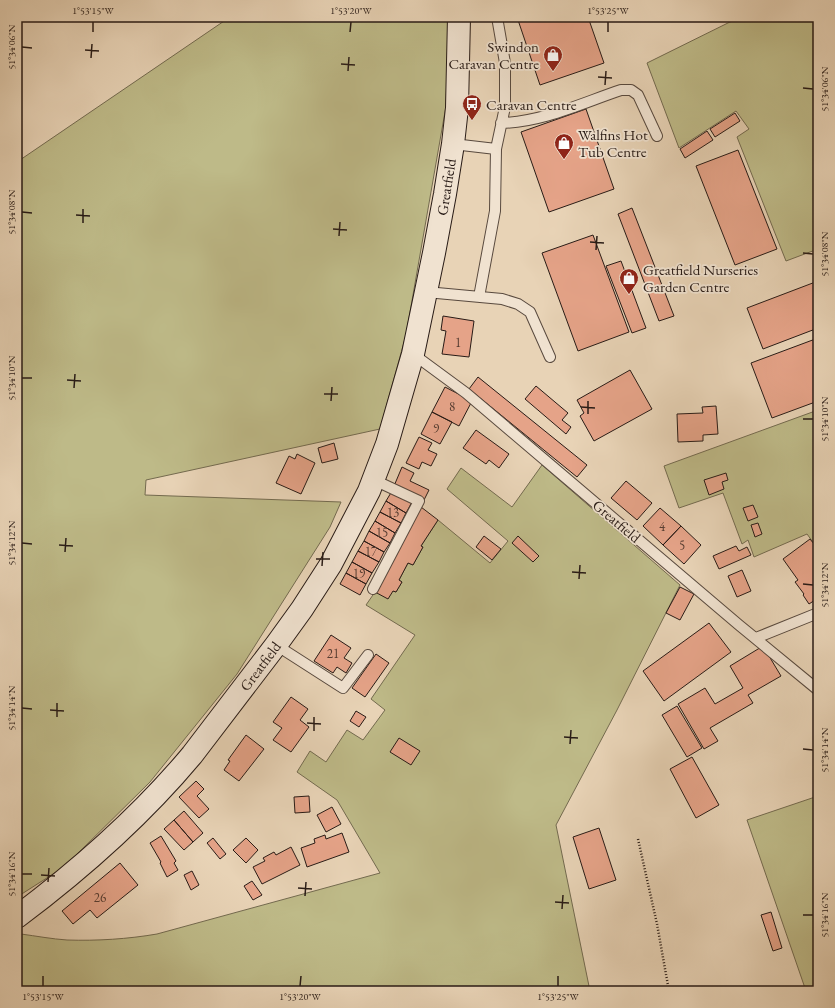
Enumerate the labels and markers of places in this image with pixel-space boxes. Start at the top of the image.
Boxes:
place label: Swindon Caravan Centre [448,37,539,73]
shop icon: Swindon Caravan Centre [542,44,564,72]
bus stop icon: Caravan Centre [461,93,483,121]
place label: Caravan Centre [486,95,577,114]
place label: Walfins Hot Tub Centre [578,125,648,161]
shop icon: Walfins Hot Tub Centre [553,132,575,160]
place label: Greatfield Nurseries Garden Centre [643,260,758,296]
shop icon: Greatfield Nurseries Garden Centre [618,267,640,295]

